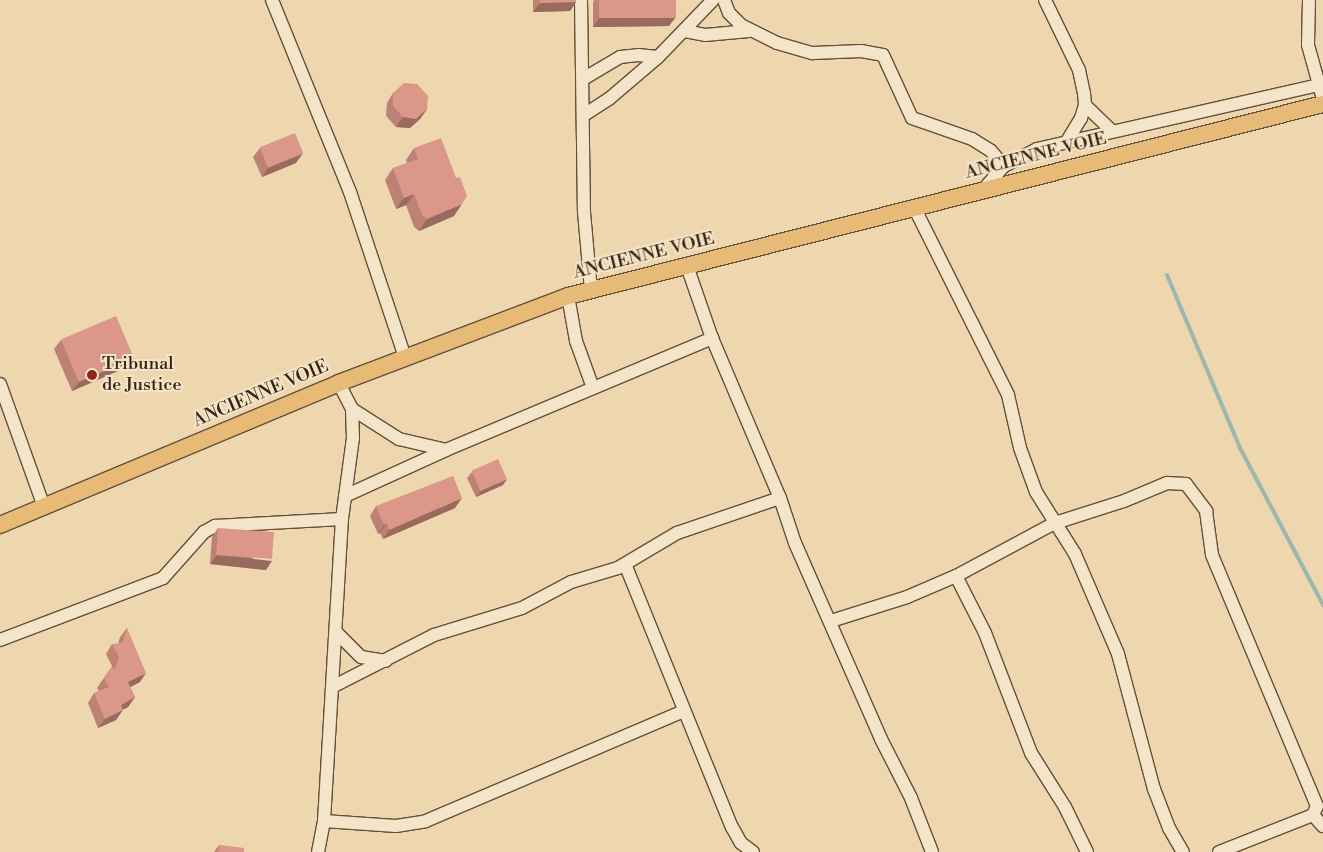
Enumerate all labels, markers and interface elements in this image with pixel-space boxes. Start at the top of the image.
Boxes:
street label: ANCIENNE VOIE [963,128,1109,184]
street label: ANCIENNE VOIE [571,228,717,284]
place label: Tribunal de Justice [102,354,182,396]
street label: ANCIENNE VOIE [190,356,332,432]
marker: Tribunal de Justice [86,369,98,381]

